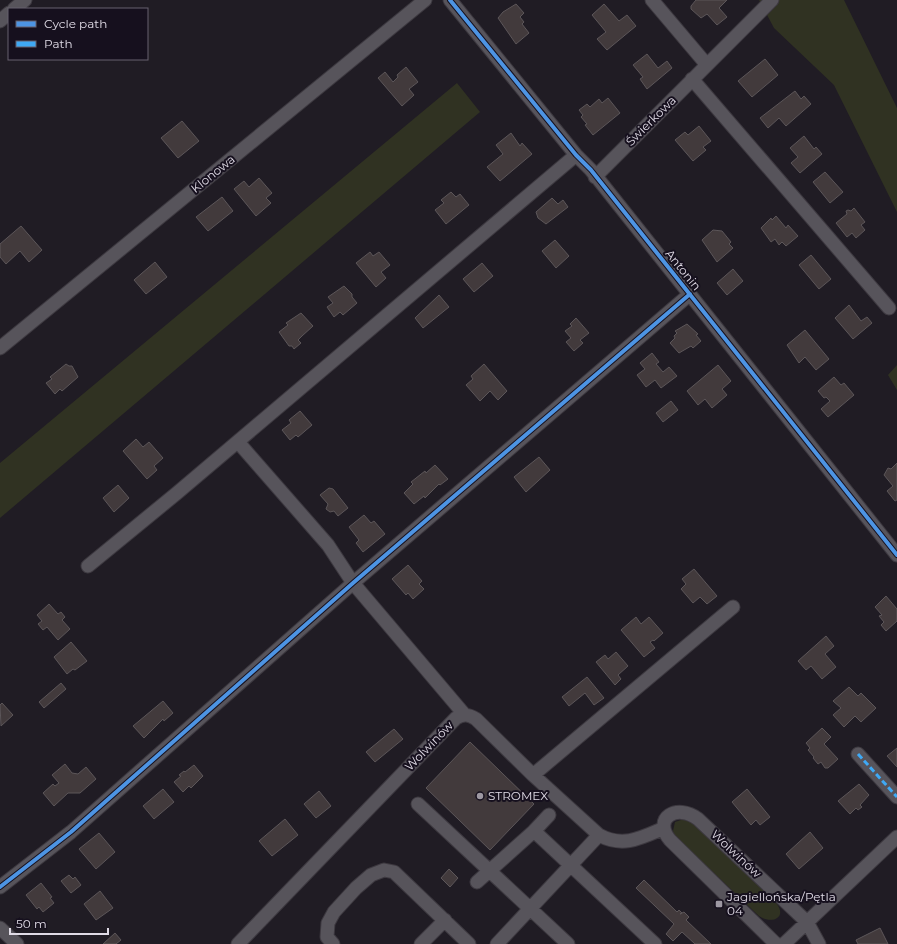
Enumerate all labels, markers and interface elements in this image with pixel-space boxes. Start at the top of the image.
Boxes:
legend [8,8,148,60]
text: Cycle path [44,16,107,31]
text: Path [44,36,73,51]
street label: Świerkowa [622,92,679,149]
street label: Klonowa [188,151,238,196]
street label: Antonin [662,246,704,293]
street label: Wolwinów [401,717,456,774]
place label: STROMEX [488,788,548,803]
marker: STROMEX [475,791,485,801]
street label: Wolwinów [708,827,765,881]
place label: Jagiellońska/Pętla 04 [726,889,836,918]
marker: Jagiellońska/Pętla 04 [714,899,724,909]
scale bar [10,910,108,936]
text: 50 m [16,916,47,931]

